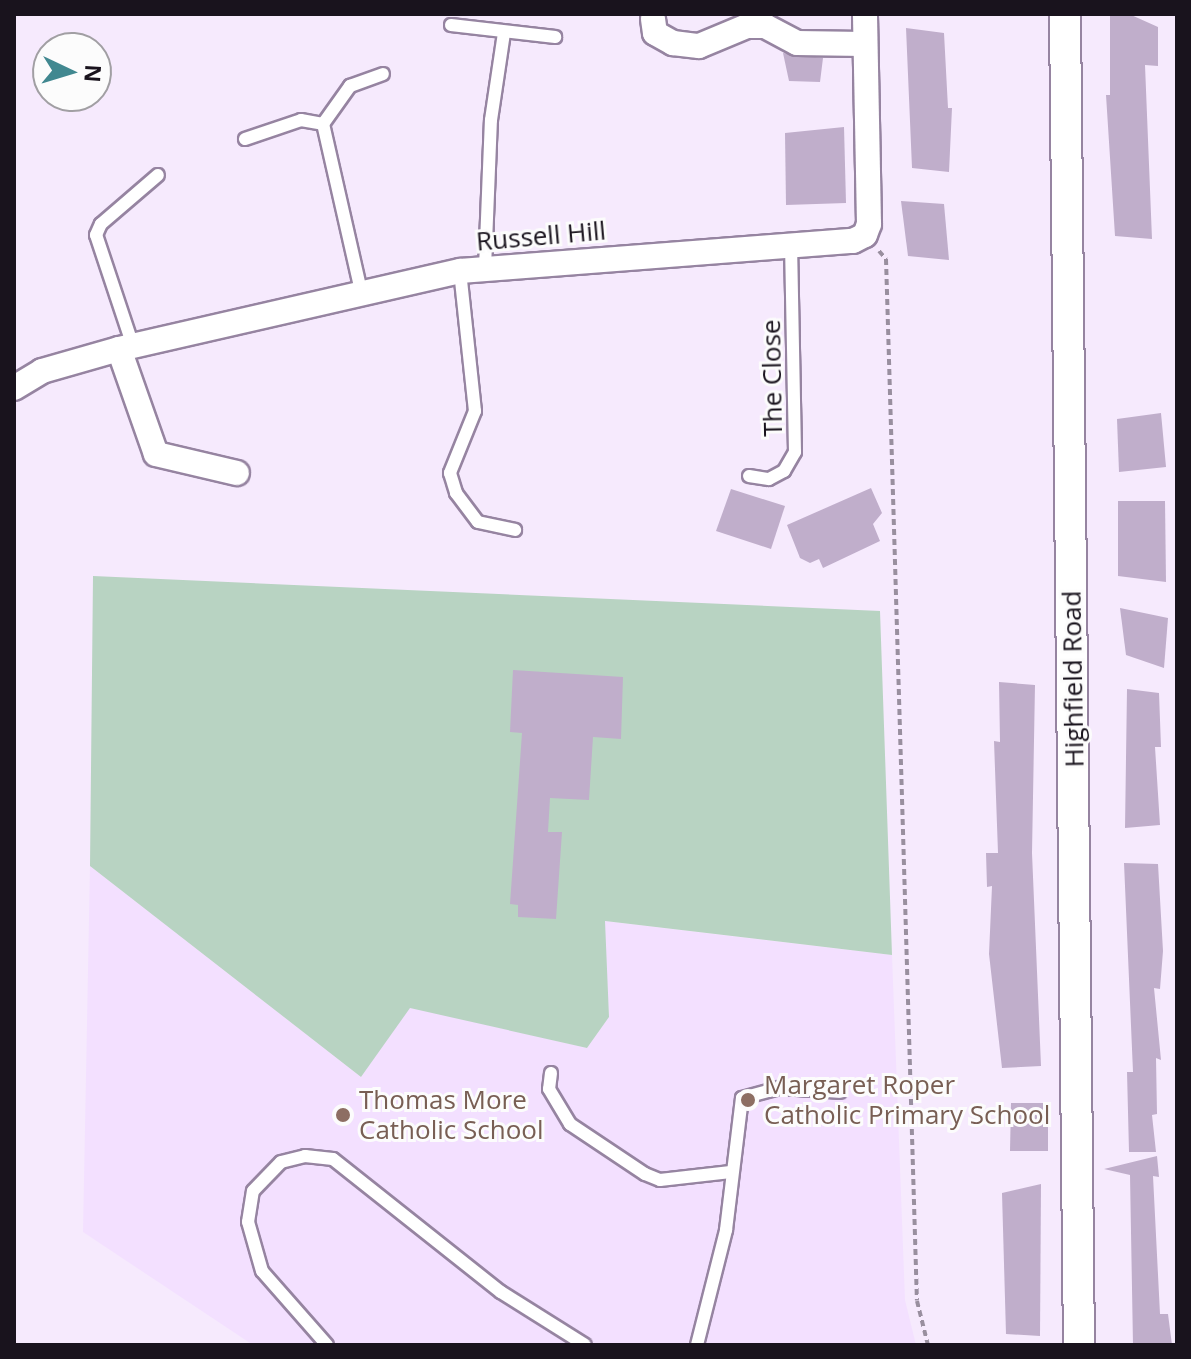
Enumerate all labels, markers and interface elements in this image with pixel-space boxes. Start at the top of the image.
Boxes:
north arrow [32,32,112,112]
text: N [78,64,110,83]
street label: Russell Hill [475,215,607,257]
street label: The Close [755,319,789,437]
street label: Highfield Road [1056,590,1090,768]
place label: Margaret Roper Catholic Primary School [764,1069,1050,1130]
place label: Thomas More Catholic School [359,1084,544,1146]
marker: Margaret Roper Catholic Primary School [739,1091,757,1109]
marker: Thomas More Catholic School [334,1106,352,1124]

